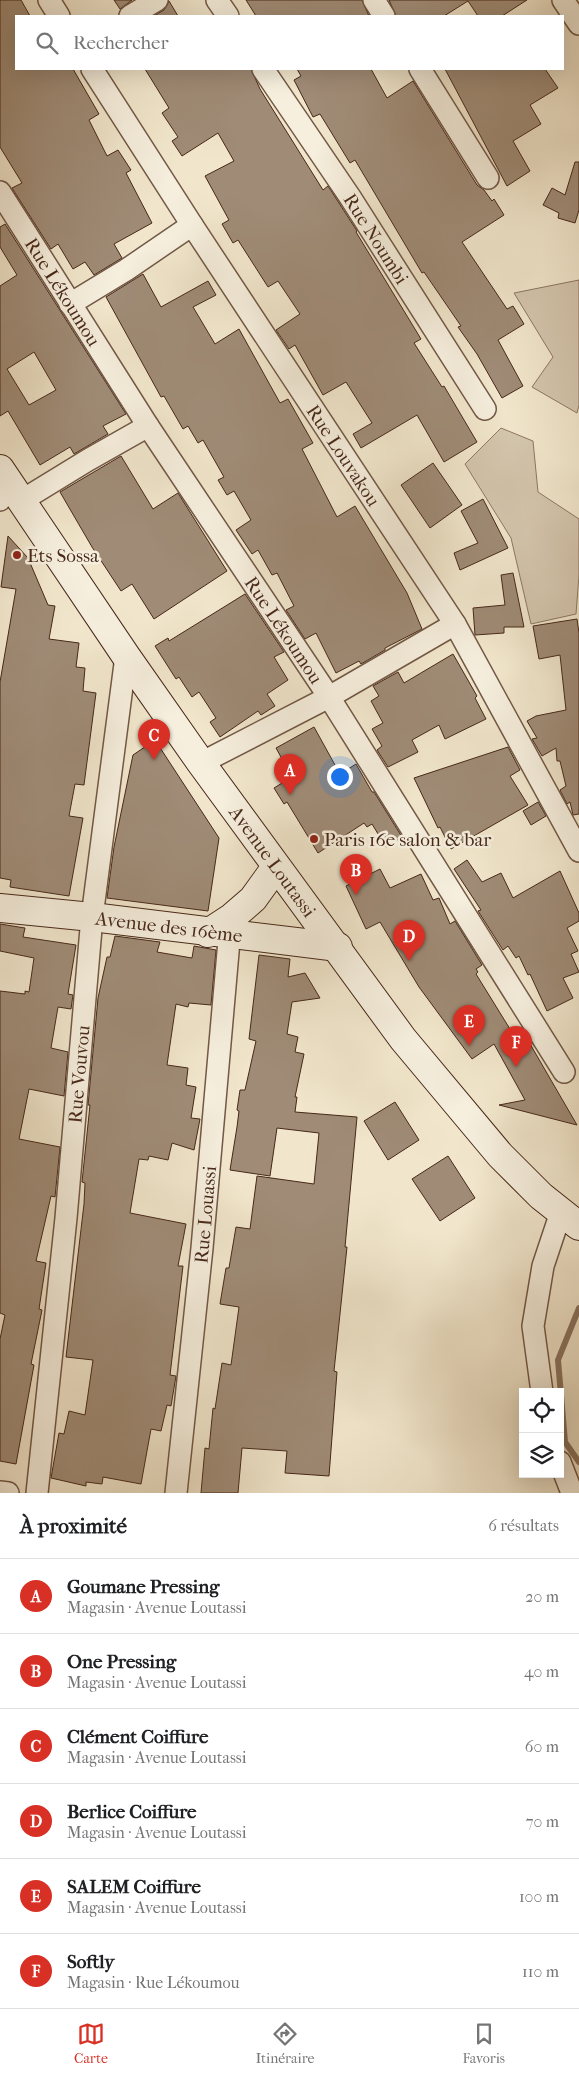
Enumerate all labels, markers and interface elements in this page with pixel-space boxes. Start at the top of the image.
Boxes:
search box [15,15,564,70]
icon: search [33,29,61,57]
text: Rechercher [73,32,169,54]
street label: Rue Noumbi [339,190,413,289]
street label: Rue Lékoumou [20,234,105,351]
street label: Rue Louvakou [301,401,384,511]
place label: Ets Sossa [27,545,99,567]
marker: Ets Sossa [11,549,23,561]
street label: Rue Lékoumou [240,573,327,688]
pin: C [138,719,170,760]
pin: A [274,754,306,795]
your location [327,764,353,790]
street label: Avenue Loutassi [224,801,320,922]
place label: Paris 16e salon & bar [324,829,492,851]
marker: Paris 16e salon & bar [308,833,320,845]
pin: B [340,854,372,895]
street label: Avenue des 16ème [93,907,244,947]
pin: D [393,920,425,961]
pin: E [453,1005,485,1046]
street label: Rue Vouvou [64,1024,95,1124]
pin: F [500,1026,532,1067]
street label: Rue Louassi [190,1164,221,1265]
map controls [519,1388,564,1478]
button: locate [519,1388,564,1433]
button: layers [519,1433,564,1478]
text: À proximité [20,1514,127,1538]
text: 6 résultats [488,1516,559,1535]
text: Goumane Pressing [67,1576,219,1598]
text: A [31,1587,41,1606]
text: 20 m [525,1587,559,1606]
text: Magasin · Avenue Loutassi [67,1598,246,1617]
text: One Pressing [67,1651,176,1673]
text: B [31,1662,41,1681]
text: 40 m [524,1662,559,1681]
text: Magasin · Avenue Loutassi [67,1673,246,1692]
text: Clément Coiffure [67,1726,208,1748]
text: C [31,1737,41,1756]
text: 60 m [525,1737,559,1756]
text: Magasin · Avenue Loutassi [67,1748,246,1767]
text: Berlice Coiffure [67,1801,197,1823]
text: D [30,1812,42,1831]
text: 70 m [526,1812,559,1831]
text: Magasin · Avenue Loutassi [67,1823,246,1842]
text: SALEM Coiffure [67,1876,201,1898]
text: E [31,1887,41,1906]
text: 100 m [519,1887,559,1906]
text: Magasin · Avenue Loutassi [67,1898,246,1917]
text: Softly [67,1951,114,1973]
text: F [32,1962,40,1981]
text: 110 m [522,1962,559,1981]
text: Magasin · Rue Lékoumou [67,1973,240,1992]
tab: Carte [74,2020,108,2067]
tab: Itinéraire [256,2020,314,2067]
tab: Favoris [462,2020,505,2067]

